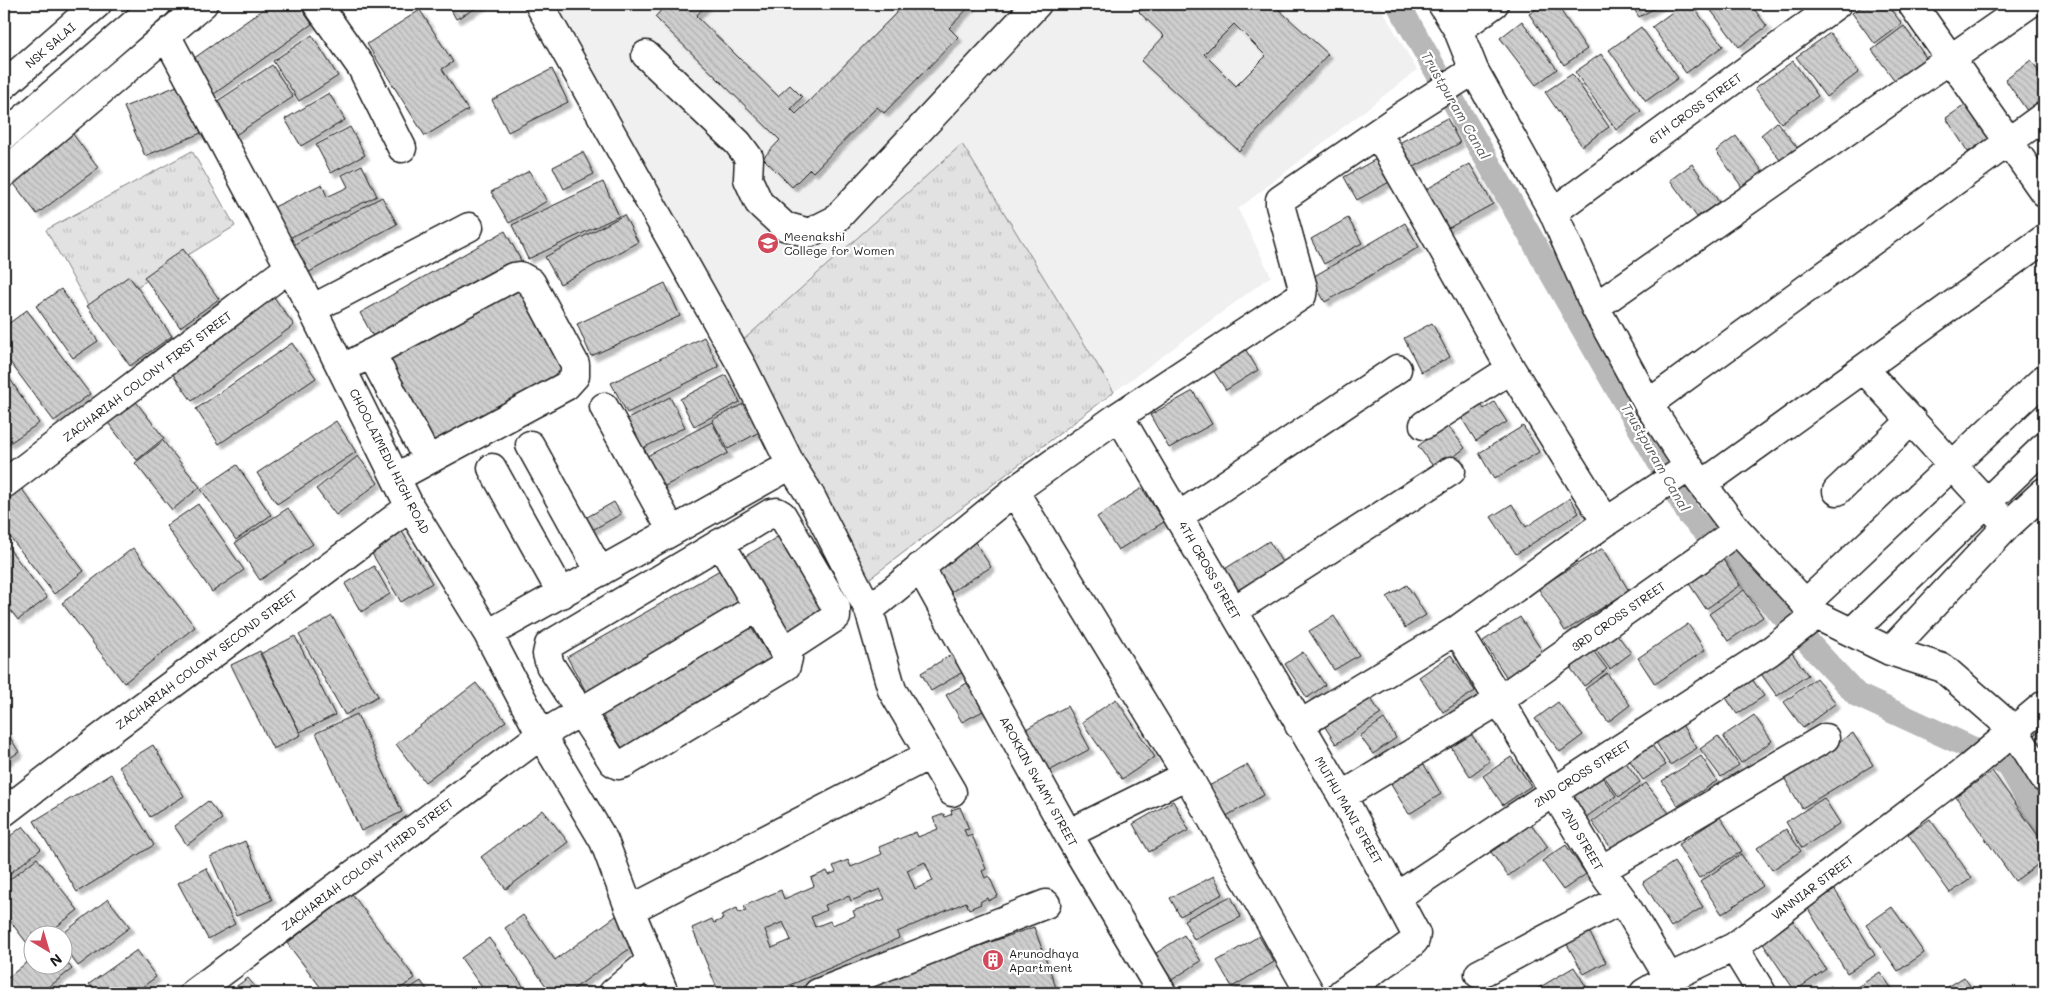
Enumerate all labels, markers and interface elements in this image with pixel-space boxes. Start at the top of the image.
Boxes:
street label: NSK SALAI [21,19,79,71]
water label: Trustpuram Canal [1417,47,1495,163]
street label: 6TH CROSS STREET [1645,69,1745,147]
place label: Meenakshi College for Women [784,228,894,258]
school or university icon: Meenakshi College for Women [756,231,780,255]
street label: ZACHARIAH COLONY FIRST STREET [59,307,235,445]
street label: CHOOLAIMEDU HIGH ROAD [346,385,434,537]
water label: Trustpuram Canal [1617,399,1695,515]
street label: 4TH CROSS STREET [1175,518,1245,622]
street label: 3RD CROSS STREET [1568,577,1669,655]
street label: ZACHARIAH COLONY SECOND STREET [112,585,300,733]
street label: AROKKIN SWAMY STREET [997,713,1082,849]
street label: 2ND CROSS STREET [1531,736,1634,810]
street label: MUTHU MANI STREET [1312,753,1387,867]
street label: ZACHARIAH COLONY THIRD STREET [278,794,456,934]
street label: 2ND STREET [1559,805,1607,873]
street label: VANNIAR STREET [1768,851,1856,923]
north arrow [22,924,72,974]
place label: Arunodhaya Apartment [1009,945,1079,975]
building icon: Arunodhaya Apartment [981,948,1005,972]
text: N [46,950,66,971]

